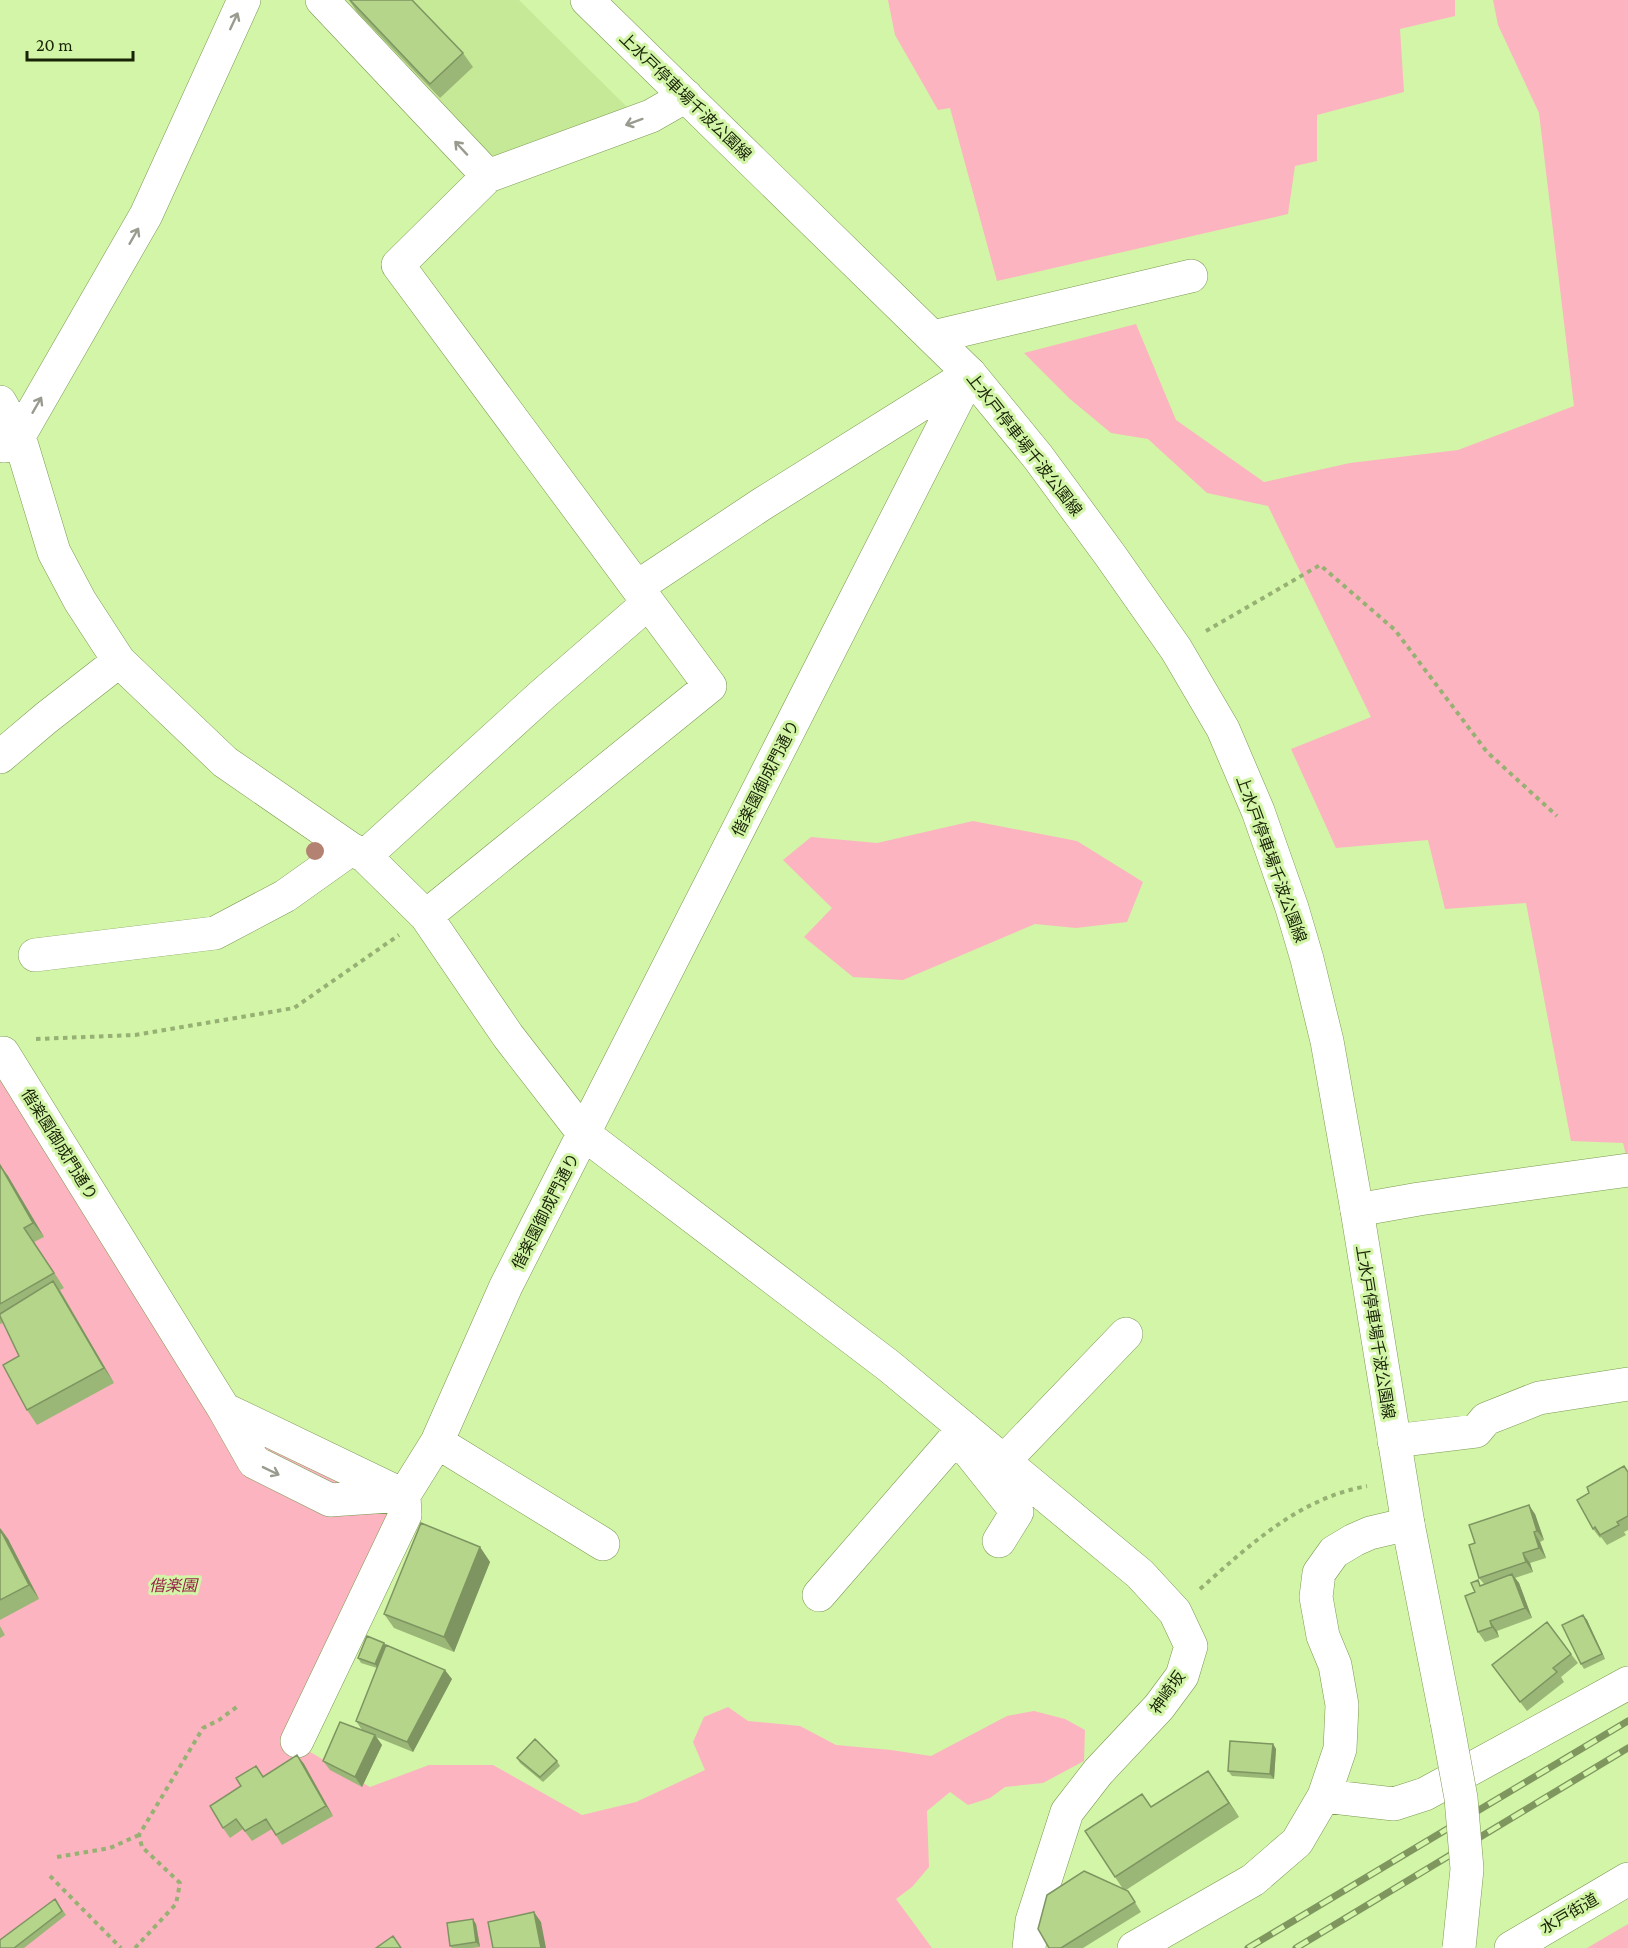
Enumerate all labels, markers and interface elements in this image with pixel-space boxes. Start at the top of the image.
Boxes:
one-way arrow [229,13,241,31]
scale bar [27,24,134,62]
street label: 上水戸停車場千波公園線 [616,29,755,164]
text: 20 m [36,35,73,55]
one-way arrow [625,117,644,128]
one-way arrow [454,140,468,155]
one-way arrow [128,228,140,245]
street label: 上水戸停車場千波公園線 [964,370,1085,519]
one-way arrow [31,397,43,414]
street label: 偕楽園御成門通り [729,717,802,839]
street label: 上水戸停車場千波公園線 [1233,774,1310,945]
street label: 偕楽園御成門通り [18,1085,101,1203]
street label: 偕楽園御成門通り [509,1150,582,1272]
street label: 上水戸停車場千波公園線 [1353,1244,1398,1420]
one-way arrow [261,1465,279,1477]
park label: 偕楽園 [149,1577,199,1594]
street label: 神崎坂 [1147,1668,1188,1717]
street label: 水戸街道 [1537,1890,1601,1937]

